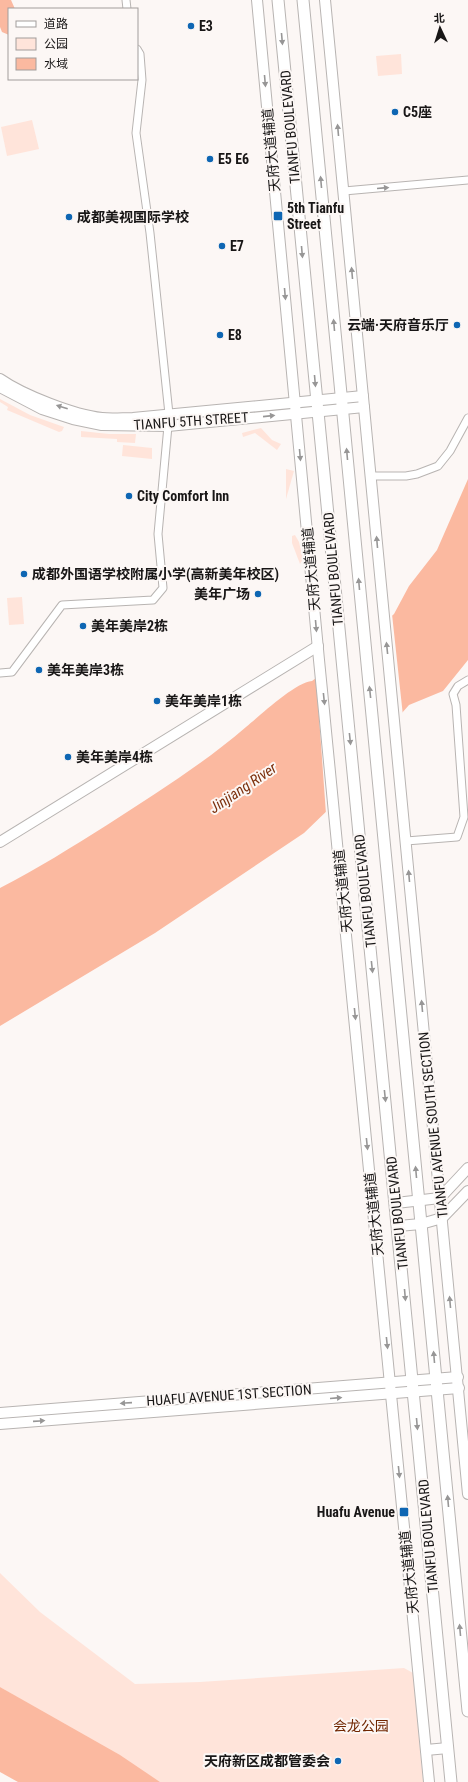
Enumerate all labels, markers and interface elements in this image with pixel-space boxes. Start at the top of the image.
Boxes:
legend [8,8,138,80]
north arrow [420,8,460,48]
text: 北 [433,12,445,25]
text: 道路 [44,17,68,31]
place label: E3 [199,18,213,34]
marker: E3 [186,21,196,31]
one-way arrow [279,33,285,45]
text: 公园 [44,37,68,51]
text: 水域 [44,57,68,71]
street label: TIANFU BOULEVARD [277,70,303,184]
one-way arrow [261,75,268,87]
place label: C5座 [403,104,432,120]
street label: 天府大道辅道 [259,107,283,193]
marker: C5座 [390,107,400,117]
one-way arrow [334,124,341,136]
place label: E5 E6 [218,151,249,167]
marker: E5 E6 [205,154,215,164]
one-way arrow [317,176,324,188]
one-way arrow [377,184,389,191]
place label: 5th Tianfu Street [287,200,344,232]
place label: 成都美视国际学校 [77,209,189,225]
marker: 5th Tianfu Street [272,210,284,222]
marker: 成都美视国际学校 [64,212,74,222]
place label: E7 [230,238,244,254]
marker: E7 [217,241,227,251]
one-way arrow [299,246,306,258]
one-way arrow [348,267,355,279]
one-way arrow [281,288,288,300]
place label: 云端·天府音乐厅 [347,317,449,333]
one-way arrow [331,319,338,331]
marker: 云端·天府音乐厅 [452,320,462,330]
place label: E8 [228,327,242,343]
marker: E8 [215,330,225,340]
one-way arrow [312,375,318,387]
one-way arrow [56,404,68,410]
street label: TIANFU 5TH STREET [133,409,249,433]
one-way arrow [263,412,275,419]
one-way arrow [344,448,350,460]
one-way arrow [297,449,303,461]
place label: City Comfort Inn [137,488,229,504]
marker: City Comfort Inn [124,491,134,501]
street label: TIANFU BOULEVARD [320,512,346,626]
street label: 天府大道辅道 [299,526,323,612]
one-way arrow [374,536,380,548]
place label: 成都外国语学校附属小学(高新美年校区) [32,566,279,583]
marker: 成都外国语学校附属小学(高新美年校区) [19,569,29,579]
one-way arrow [356,578,363,590]
place label: 美年广场 [194,586,250,602]
marker: 美年广场 [253,589,263,599]
place label: 美年美岸2栋 [91,618,168,634]
one-way arrow [313,620,320,632]
marker: 美年美岸2栋 [78,621,88,631]
one-way arrow [384,642,391,654]
place label: 美年美岸3栋 [47,662,124,678]
marker: 美年美岸3栋 [34,665,44,675]
one-way arrow [367,686,373,698]
place label: 美年美岸1栋 [165,693,242,709]
one-way arrow [320,693,327,705]
marker: 美年美岸1栋 [152,696,162,706]
one-way arrow [346,732,353,745]
place label: 美年美岸4栋 [76,749,153,765]
marker: 美年美岸4栋 [63,752,73,762]
water label: Jinjiang River [206,759,280,817]
street label: TIANFU BOULEVARD [351,834,379,948]
street label: 天府大道辅道 [331,848,355,934]
one-way arrow [406,870,413,882]
one-way arrow [369,960,376,973]
one-way arrow [418,999,425,1012]
one-way arrow [352,1008,358,1020]
street label: TIANFU AVENUE SOUTH SECTION [415,1031,451,1219]
one-way arrow [382,1090,389,1102]
one-way arrow [364,1137,371,1150]
street label: TIANFU BOULEVARD [383,1156,411,1270]
one-way arrow [413,1166,420,1178]
street label: 天府大道辅道 [362,1171,386,1257]
one-way arrow [401,1289,408,1301]
one-way arrow [447,1296,454,1308]
one-way arrow [383,1337,390,1349]
one-way arrow [431,1351,437,1363]
street label: HUAFU AVENUE 1ST SECTION [146,1381,312,1409]
one-way arrow [330,1394,342,1401]
one-way arrow [120,1400,132,1407]
one-way arrow [33,1417,45,1424]
one-way arrow [414,1418,420,1430]
one-way arrow [396,1466,403,1478]
street label: TIANFU BOULEVARD [415,1479,441,1593]
one-way arrow [445,1495,451,1507]
place label: Huafu Avenue [317,1504,395,1520]
marker: Huafu Avenue [398,1506,410,1518]
street label: 天府大道辅道 [397,1529,421,1615]
one-way arrow [457,1624,464,1636]
park label: 会龙公园 [333,1718,389,1734]
place label: 天府新区成都管委会 [204,1753,330,1769]
marker: 天府新区成都管委会 [333,1756,343,1766]

